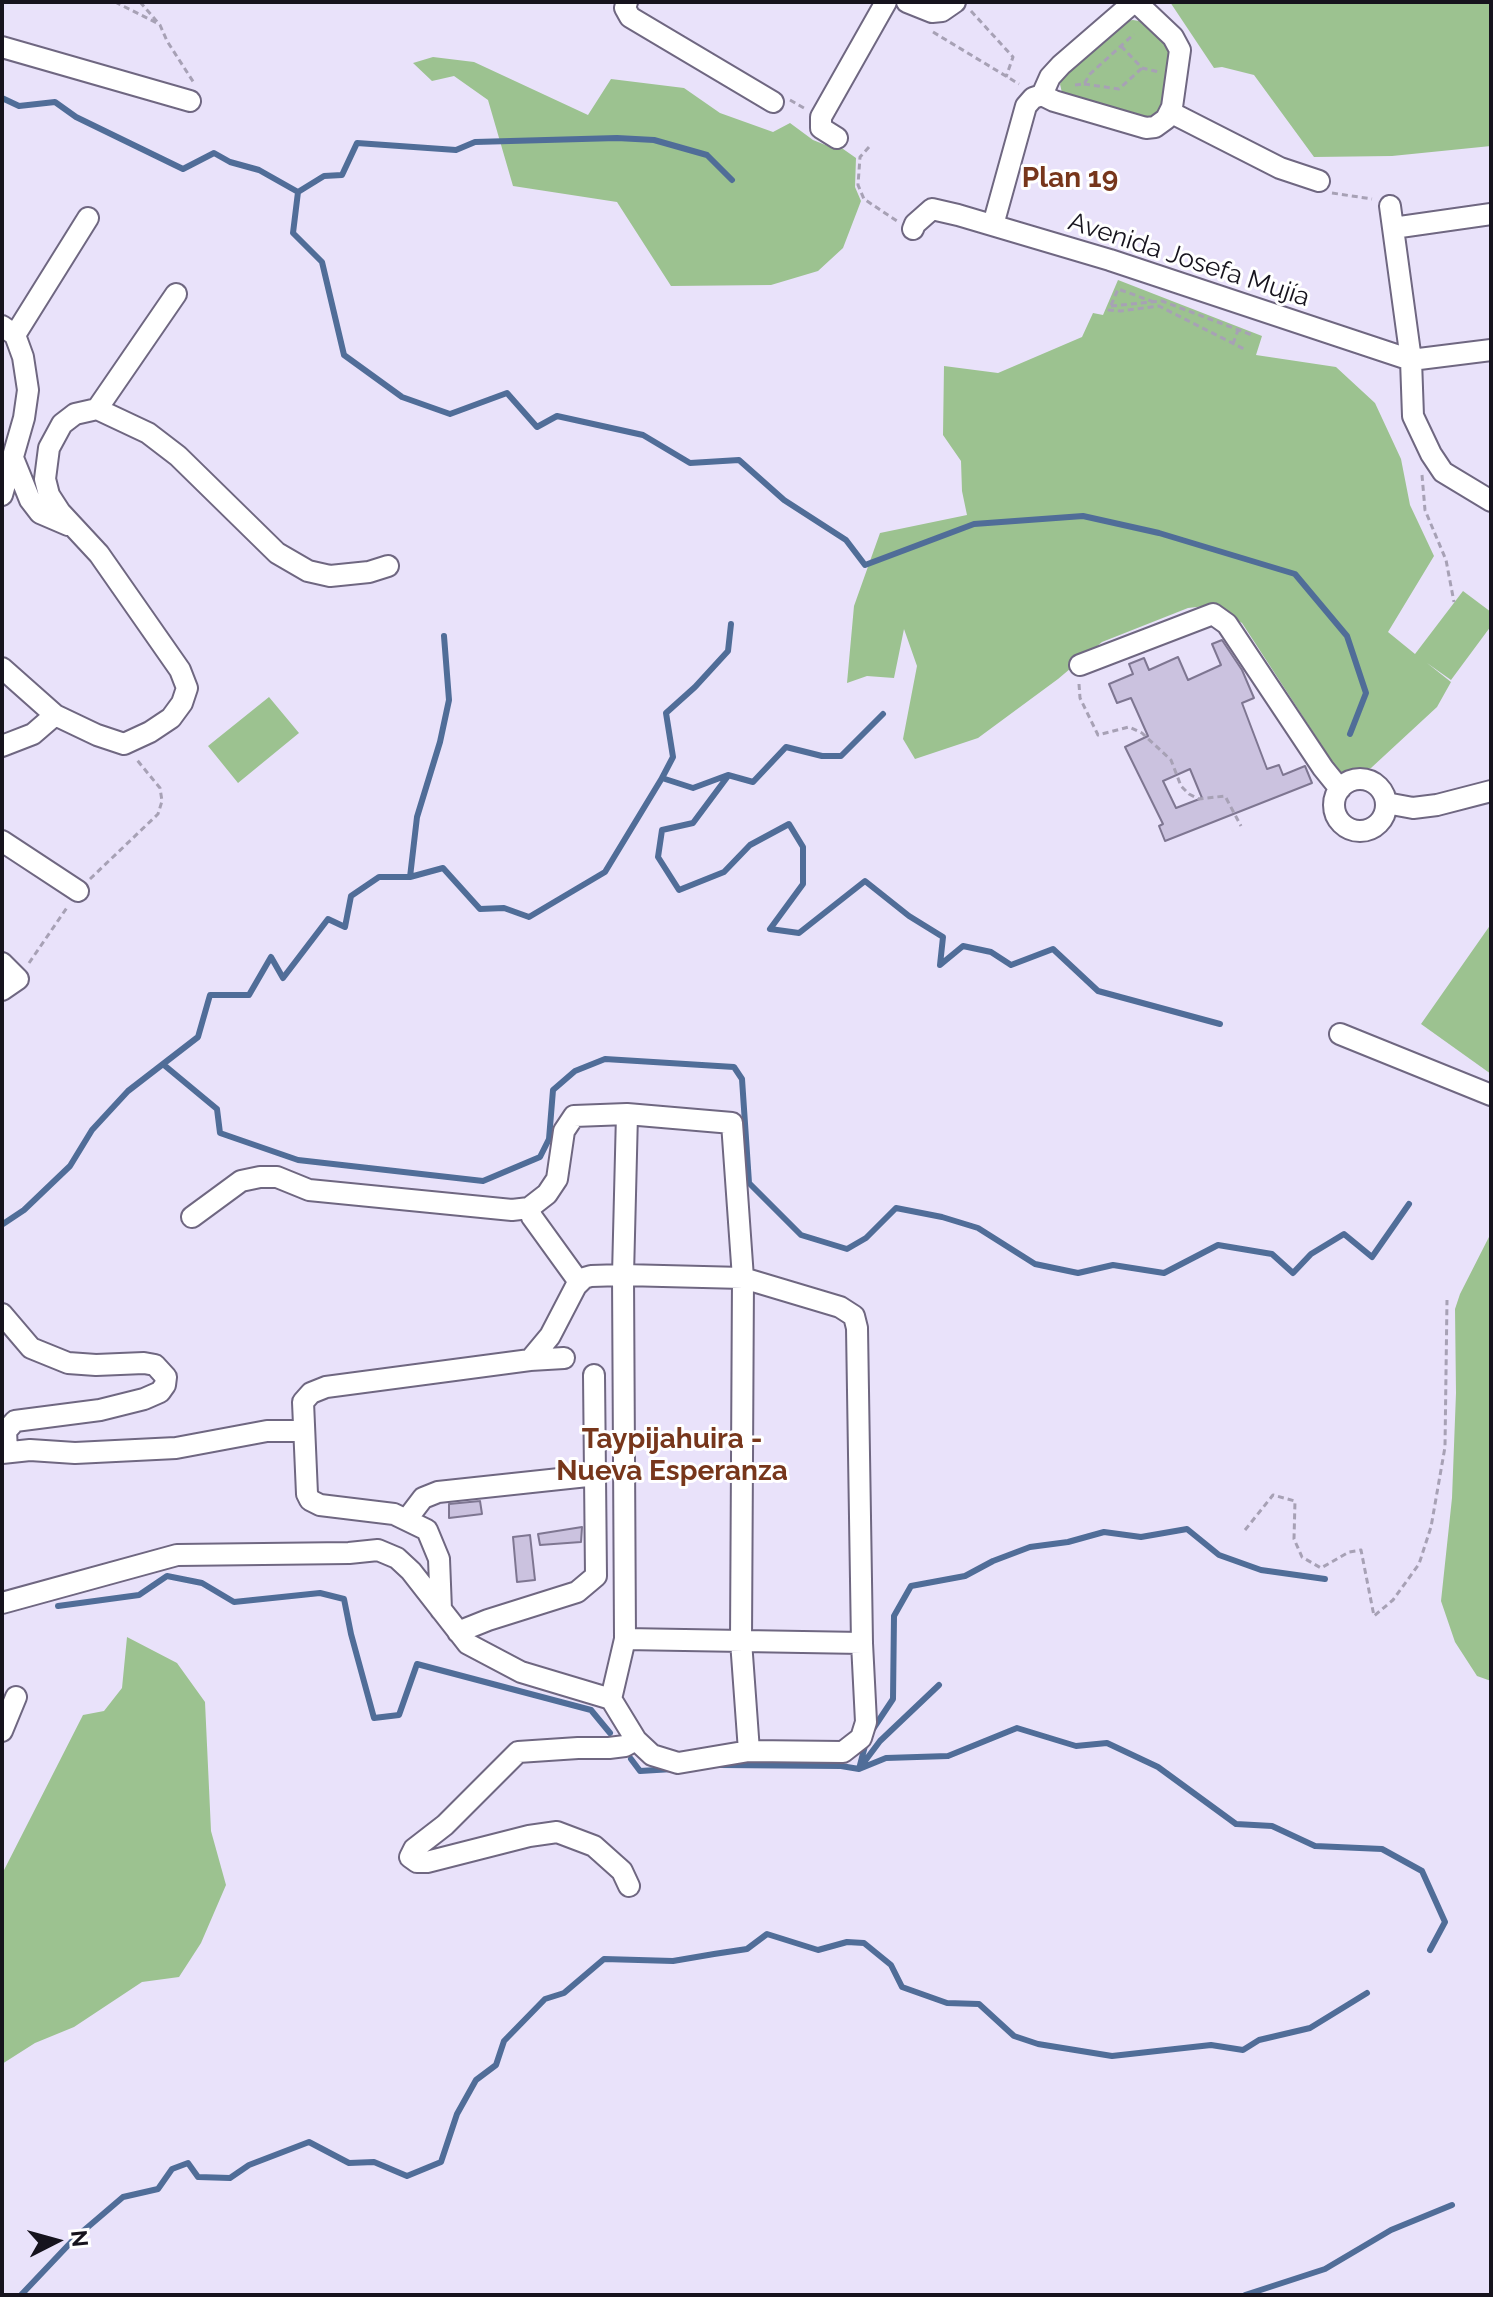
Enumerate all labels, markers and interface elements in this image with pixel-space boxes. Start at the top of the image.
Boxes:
district label: Plan 19 [1022,162,1118,196]
street label: Avenida Josefa Mujía [1064,206,1314,314]
district label: Taypijahuira - Nueva Esperanza [556,1423,788,1489]
north arrow [16,2201,96,2281]
text: N [66,2229,94,2248]

